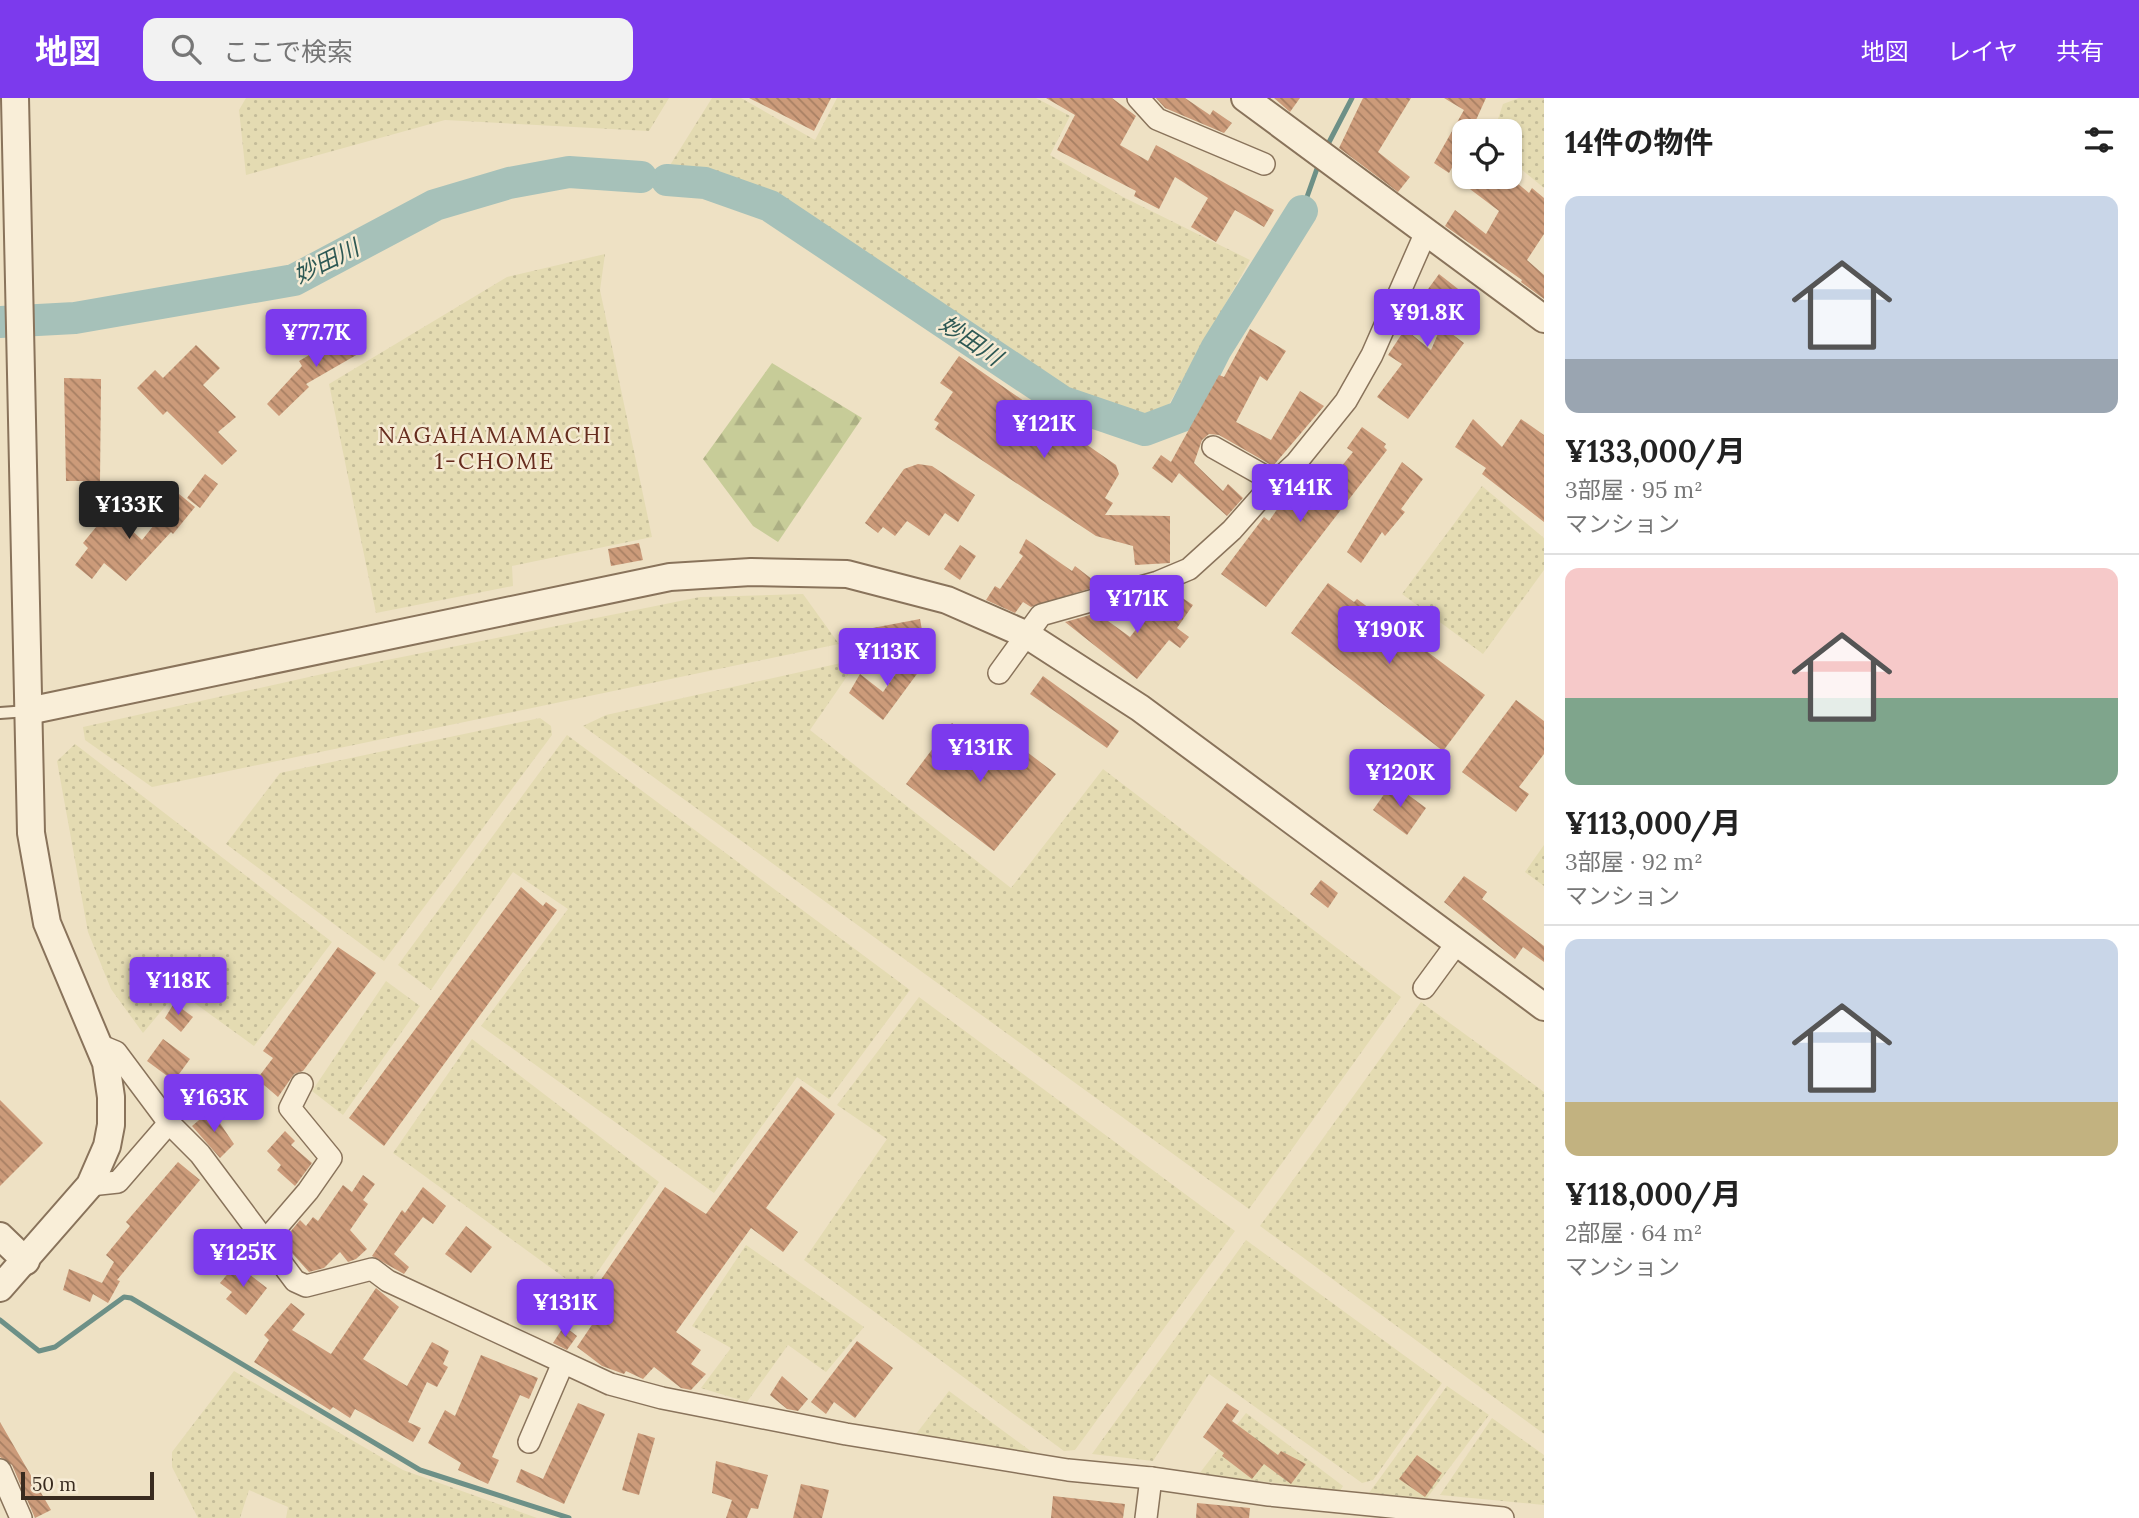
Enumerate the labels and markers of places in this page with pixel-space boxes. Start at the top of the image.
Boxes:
pin: ¥91.8K [1370,289,1484,349]
pin: ¥77.7K [259,310,373,369]
pin: ¥121K [995,400,1093,460]
pin: ¥141K [1251,464,1349,524]
pin: ¥133K [80,482,178,541]
pin: ¥171K [1088,575,1186,635]
pin: ¥190K [1340,606,1438,666]
pin: ¥113K [838,628,936,688]
pin: ¥131K [931,724,1029,784]
pin: ¥120K [1351,750,1449,809]
pin: ¥118K [129,958,227,1017]
pin: ¥163K [165,1074,263,1134]
pin: ¥125K [194,1230,292,1289]
pin: ¥131K [516,1280,614,1339]

